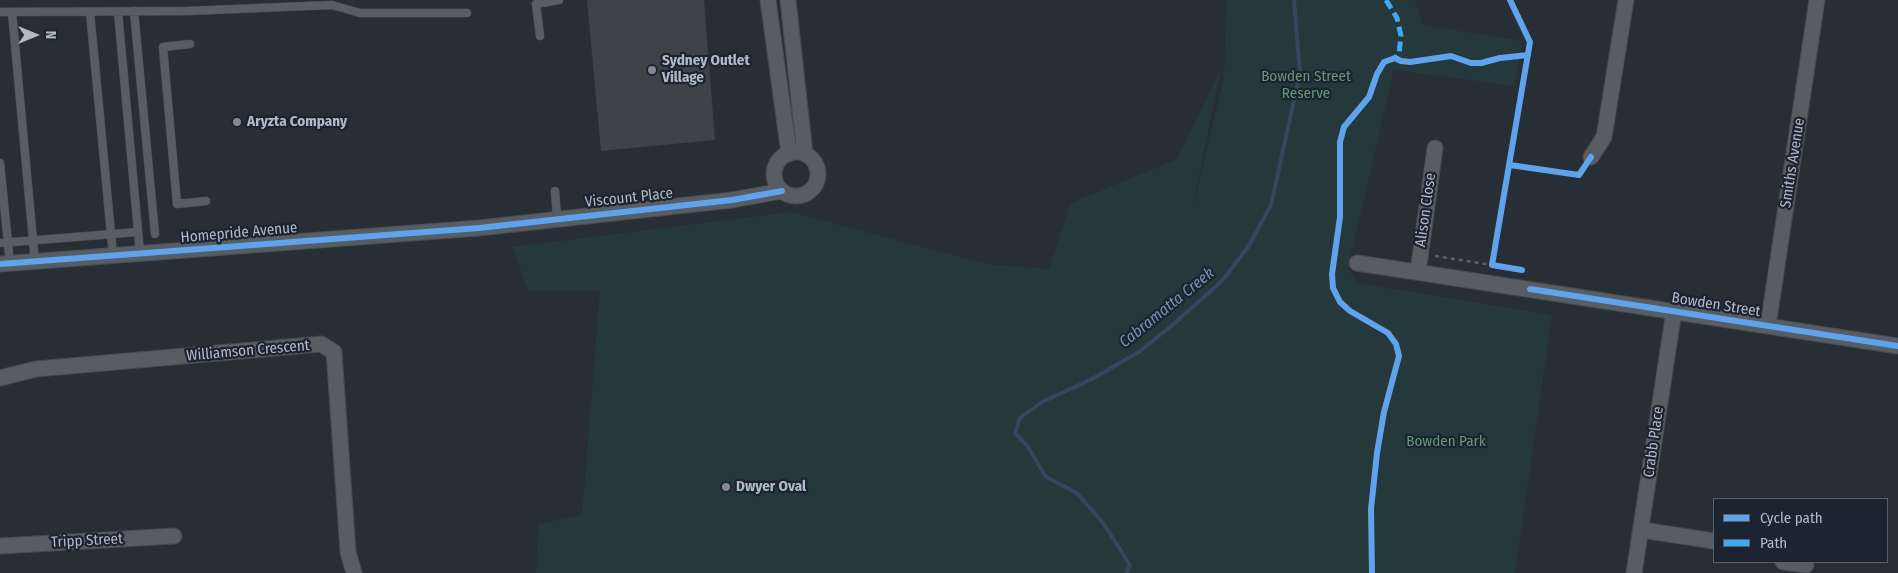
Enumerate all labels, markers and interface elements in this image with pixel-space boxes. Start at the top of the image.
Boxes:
north arrow [10,10,60,60]
text: N [42,31,59,39]
place label: Sydney Outlet Village [662,52,750,87]
marker: Sydney Outlet Village [646,64,658,76]
park label: Bowden Street Reserve [1261,68,1351,103]
place label: Aryzta Company [247,113,347,131]
marker: Aryzta Company [231,116,243,128]
street label: Smiths Avenue [1777,117,1809,209]
street label: Alison Close [1412,172,1440,248]
street label: Viscount Place [584,184,674,212]
street label: Homepride Avenue [180,219,298,247]
water label: Cabramatta Creek [1116,264,1218,352]
street label: Bowden Street [1670,289,1762,321]
street label: Williamson Crescent [186,337,310,365]
street label: Crabb Place [1640,405,1668,479]
park label: Bowden Park [1406,433,1486,451]
place label: Dwyer Oval [736,478,806,496]
marker: Dwyer Oval [720,481,732,493]
legend [1713,498,1888,563]
text: Cycle path [1760,509,1823,527]
street label: Tripp Street [51,530,123,552]
text: Path [1760,534,1787,552]

